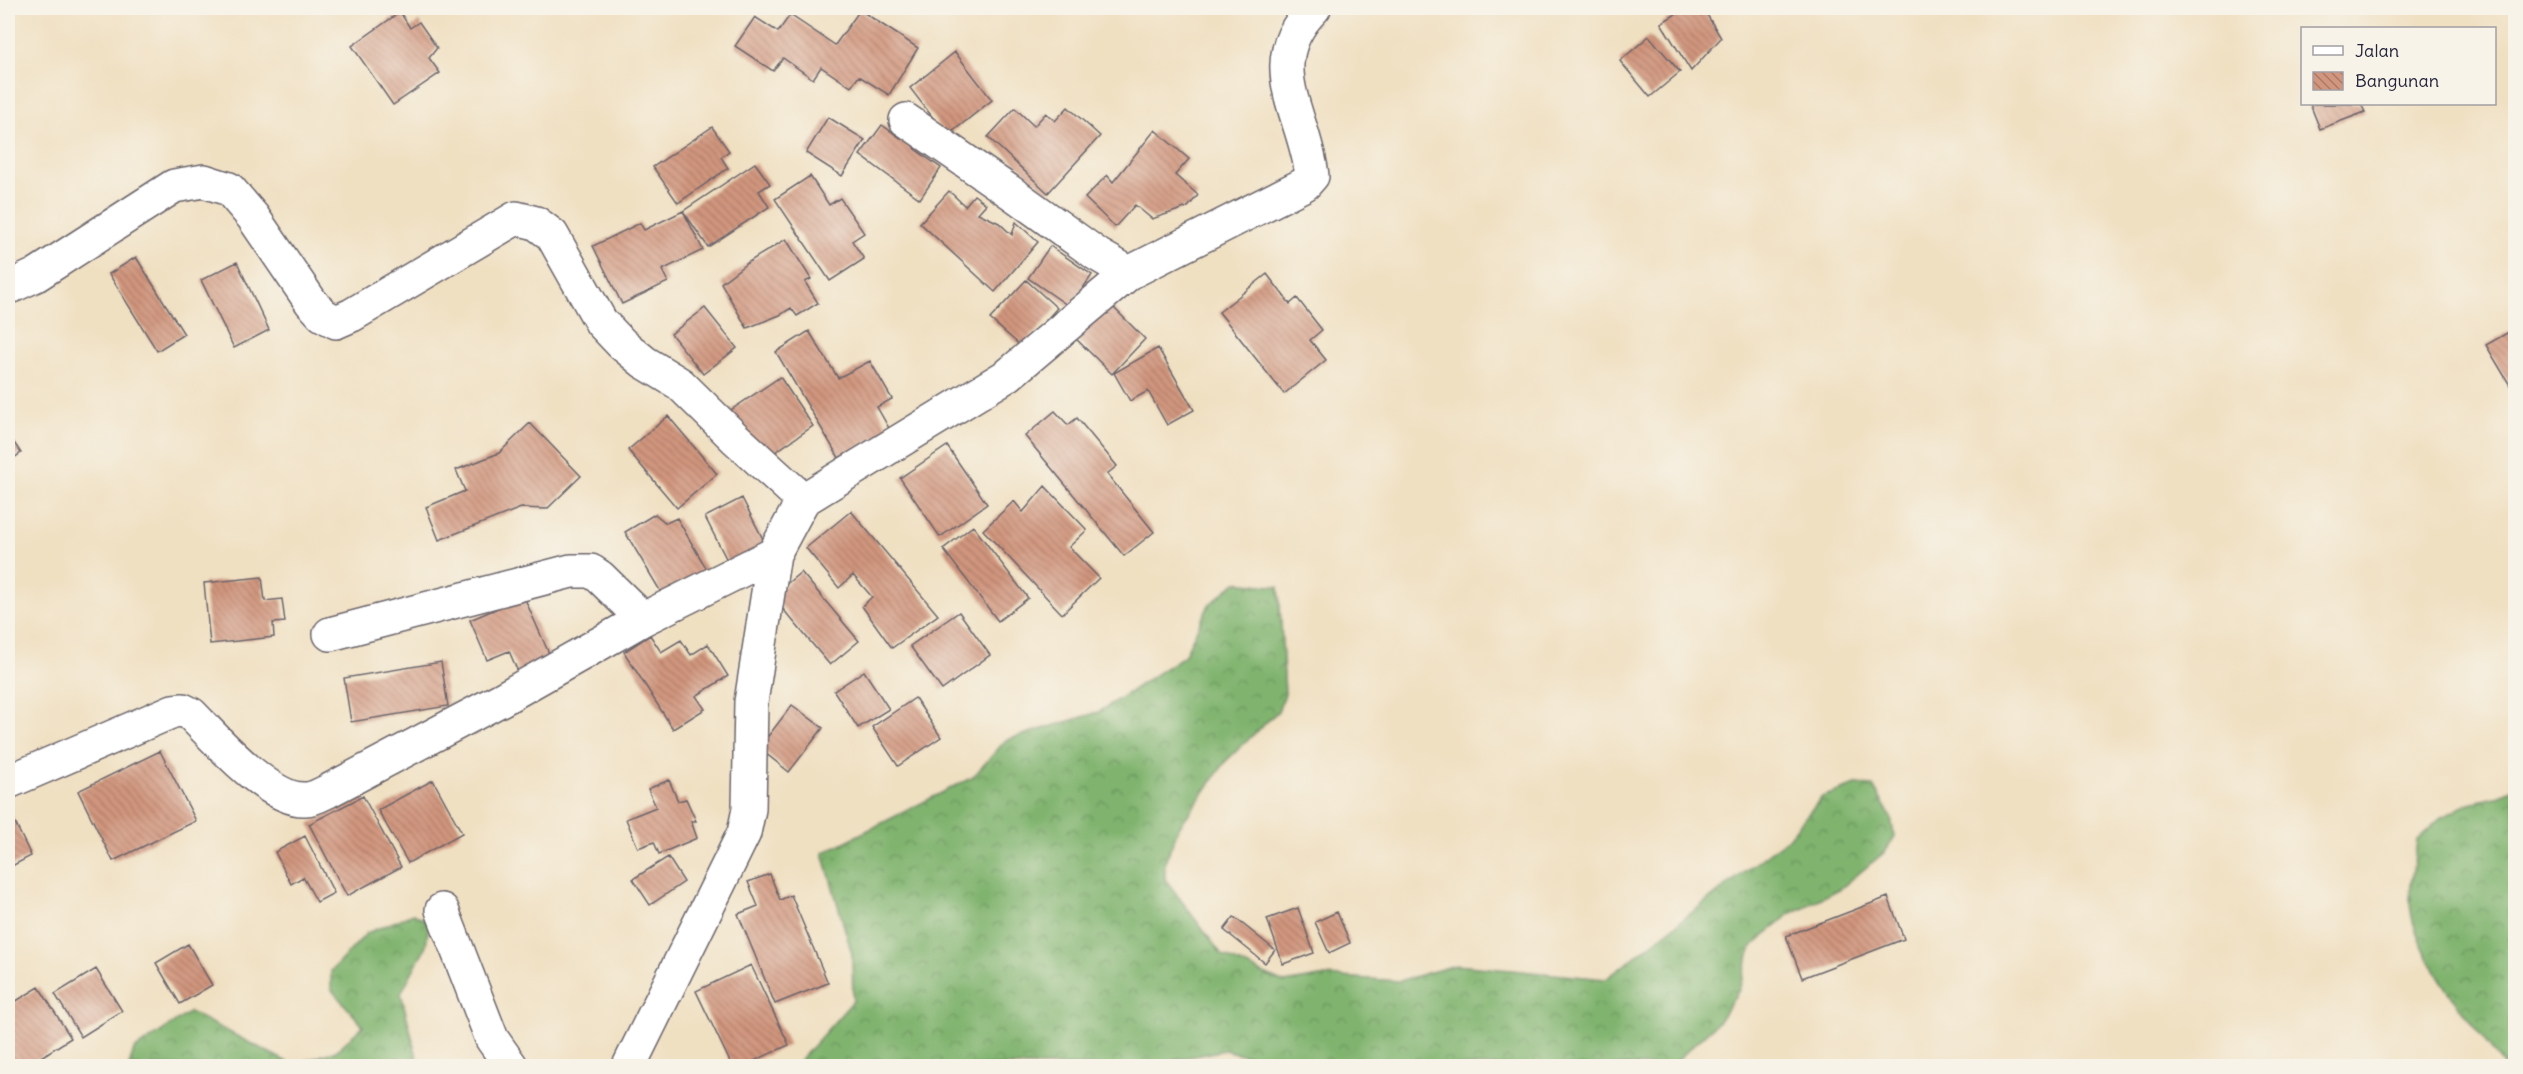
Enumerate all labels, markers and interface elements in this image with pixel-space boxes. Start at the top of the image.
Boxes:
legend [2301,27,2496,105]
text: Jalan [2355,39,2399,62]
text: Bangunan [2355,69,2439,92]

